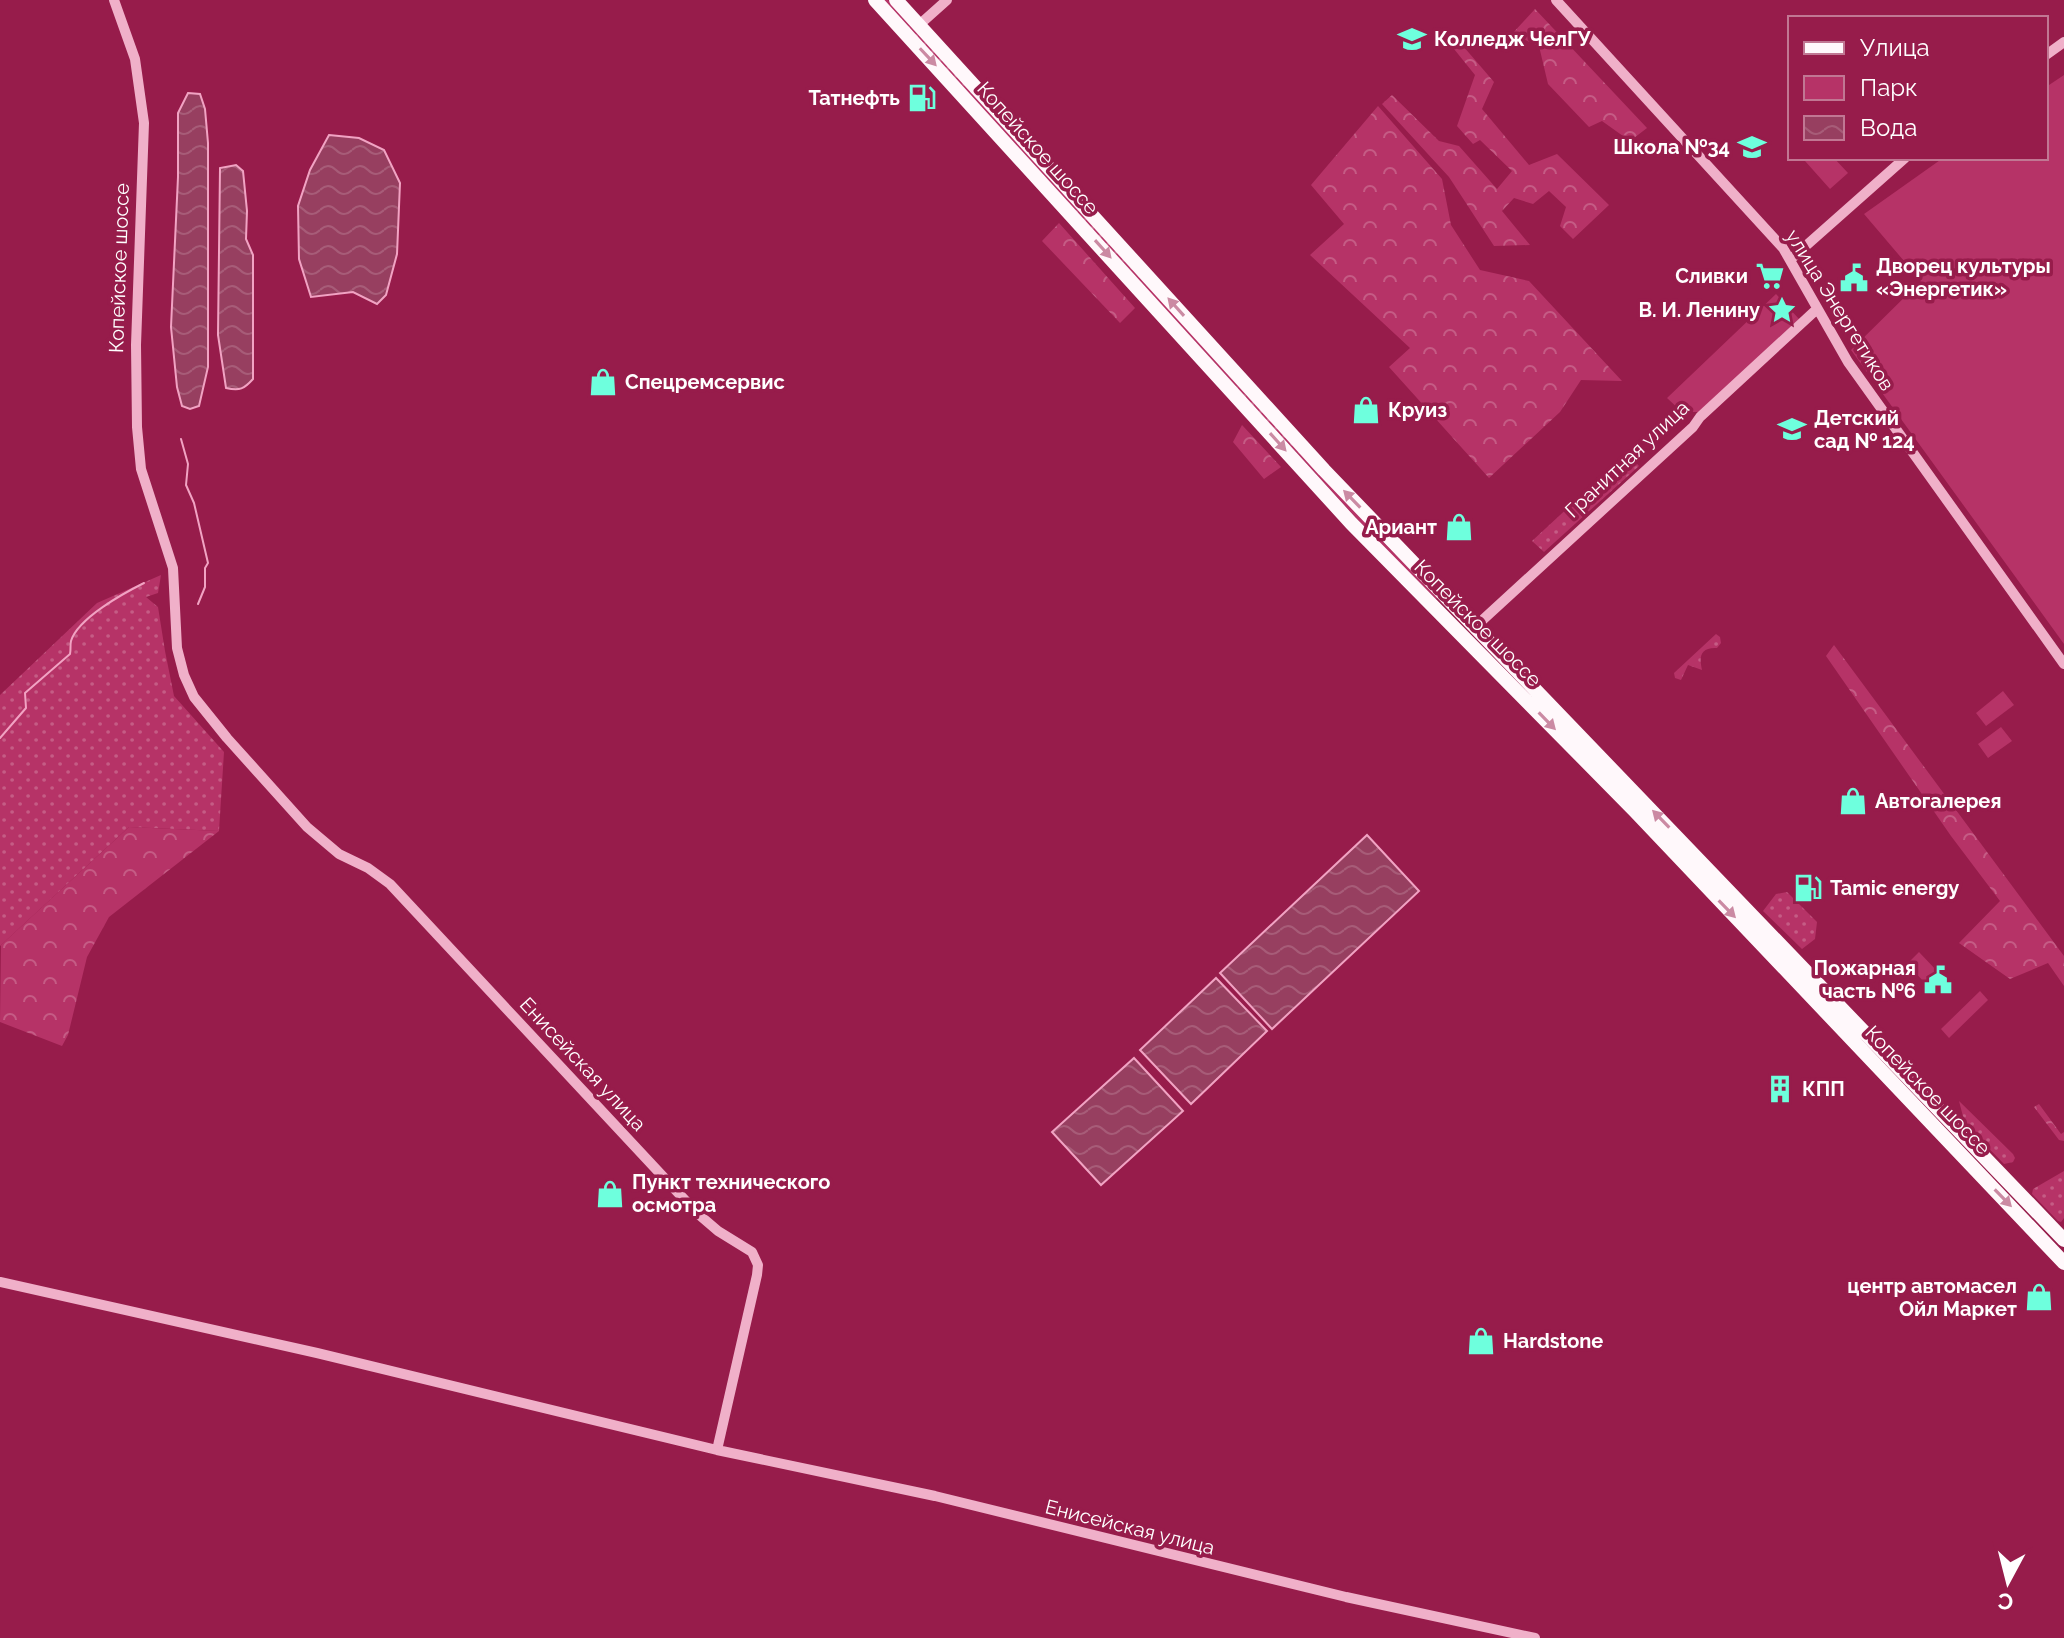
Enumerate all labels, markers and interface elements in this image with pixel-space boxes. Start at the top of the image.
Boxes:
legend [1788,16,2048,160]
school or university icon: Колледж ЧелГУ [1397,24,1427,54]
place label: Колледж ЧелГУ [1434,27,1591,51]
text: Улица [1860,33,1930,62]
one-way arrow [918,47,937,66]
text: Парк [1860,73,1918,102]
street label: Копейское шоссе [972,77,1104,219]
fuel station icon: Татнефть [907,83,937,113]
place label: Татнефть [809,86,900,110]
text: Вода [1860,113,1917,142]
school or university icon: Школа №34 [1737,132,1767,162]
place label: Школа №34 [1613,135,1730,159]
street label: Копейское шоссе [104,182,134,353]
street label: улица Энергетиков [1781,225,1899,395]
one-way arrow [1094,239,1111,259]
place label: Дворец культуры «Энергетик» [1876,254,2051,301]
supermarket icon: Сливки [1755,261,1785,291]
public building icon: Дворец культуры «Энергетик» [1839,263,1869,293]
place label: Сливки [1675,264,1748,288]
place icon: В. И. Ленину [1767,295,1797,325]
one-way arrow [1168,298,1185,318]
place label: В. И. Ленину [1639,298,1760,322]
shop icon: Спецремсервис [588,367,618,397]
place label: Спецремсервис [625,370,785,394]
shop icon: Круиз [1351,395,1381,425]
street label: Гранитная улица [1560,395,1694,523]
place label: Круиз [1388,398,1447,422]
place label: Детский сад № 124 [1814,406,1915,453]
school or university icon: Детский сад № 124 [1777,414,1807,444]
one-way arrow [1268,432,1286,451]
one-way arrow [1343,490,1362,509]
shop icon: Ариант [1444,512,1474,542]
place label: Ариант [1365,515,1437,539]
street label: Копейское шоссе [1409,554,1547,692]
one-way arrow [1537,711,1556,730]
shop icon: Автогалерея [1838,786,1868,816]
place label: Автогалерея [1875,789,2002,813]
one-way arrow [1653,810,1671,829]
fuel station icon: Tamic energy [1793,873,1823,903]
place label: Tamic energy [1830,876,1959,900]
one-way arrow [1717,899,1735,918]
place label: Пожарная часть №6 [1813,956,1916,1003]
public building icon: Пожарная часть №6 [1923,965,1953,995]
street label: Енисейская улица [515,992,651,1136]
street label: Копейское шоссе [1860,1021,1996,1160]
building icon: КПП [1765,1074,1795,1104]
place label: КПП [1802,1077,1845,1101]
place label: Пункт технического осмотра [632,1170,830,1217]
shop icon: Пункт технического осмотра [595,1179,625,1209]
one-way arrow [1994,1188,2012,1207]
place label: центр автомасел Ойл Маркет [1847,1274,2017,1321]
shop icon: центр автомасел Ойл Маркет [2024,1282,2054,1312]
shop icon: Hardstone [1466,1326,1496,1356]
place label: Hardstone [1503,1329,1603,1353]
street label: Енисейская улица [1043,1494,1217,1560]
north arrow [1968,1542,2048,1622]
text: С [1996,1588,2015,1616]

